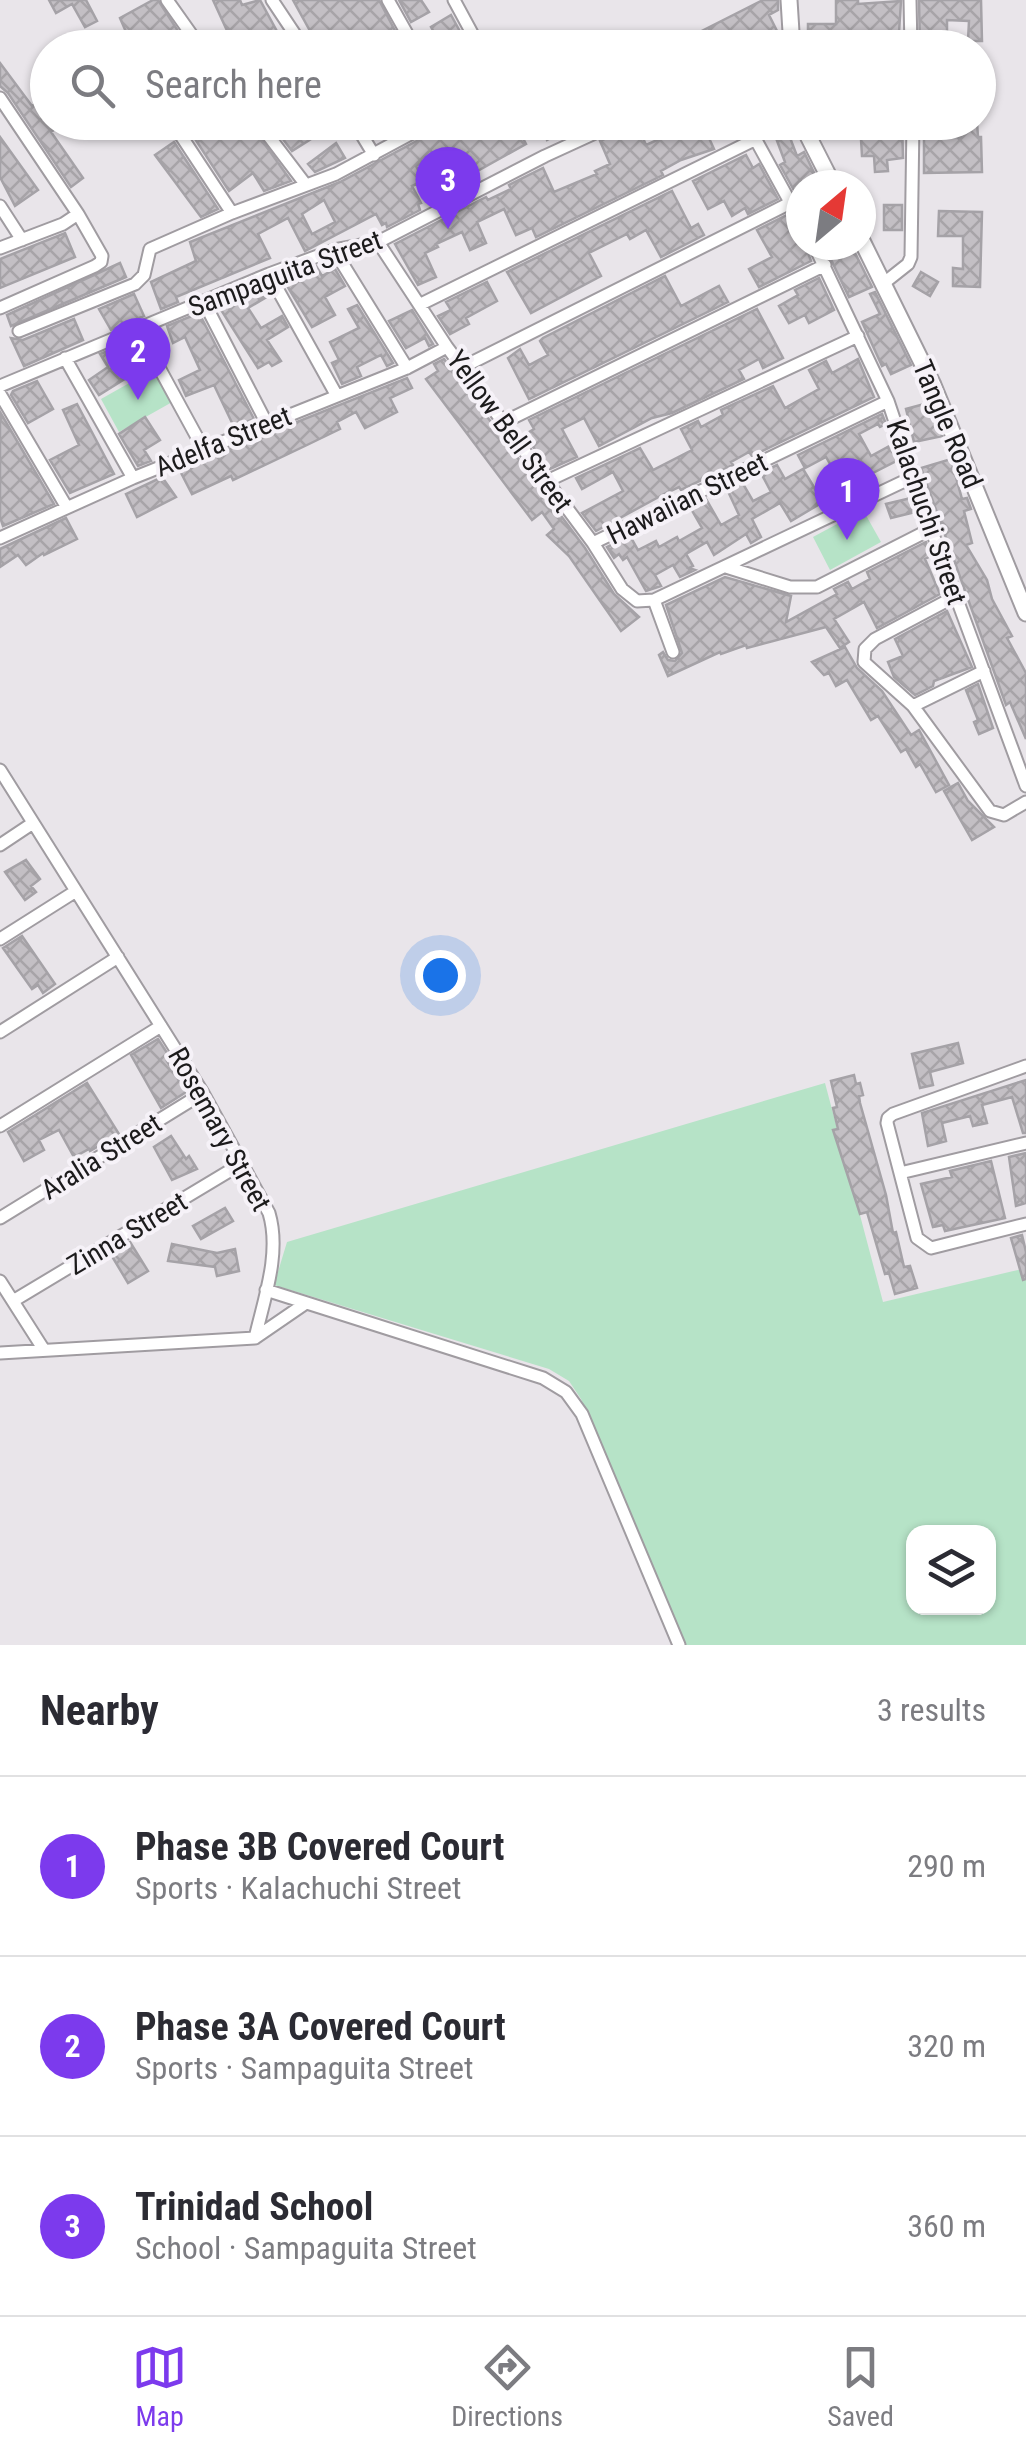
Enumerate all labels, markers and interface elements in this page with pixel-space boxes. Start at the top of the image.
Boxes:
search box [30,30,996,140]
icon: search [65,58,120,113]
text: Search here [145,63,322,107]
pin: 3 [416,146,480,229]
north arrow [786,170,876,260]
street label: Sampaguita Street [184,223,387,324]
pin: 2 [106,318,170,400]
street label: Yellow Bell Street [440,344,579,519]
street label: Tangle Road [906,355,989,493]
street label: Adelfa Street [150,399,296,484]
street label: Kalachuchi Street [879,415,974,609]
street label: Hawaiian Street [602,445,773,551]
pin: 1 [814,458,880,540]
your location [415,950,466,1001]
street label: Rosemary Street [161,1042,278,1217]
street label: Aralia Street [35,1106,168,1206]
street label: Zinna Street [61,1185,193,1282]
map controls [906,1525,996,1615]
button: layers [906,1525,996,1615]
text: Nearby [40,1686,159,1735]
text: 3 results [877,1691,986,1729]
text: Phase 3B Covered Court [135,1825,504,1869]
text: 1 [64,1847,81,1885]
text: 290 m [907,1847,986,1885]
text: Sports · Kalachuchi Street [135,1869,462,1907]
text: Phase 3A Covered Court [135,2005,506,2049]
text: 2 [64,2027,81,2065]
text: 320 m [907,2027,986,2065]
text: Sports · Sampaguita Street [135,2049,473,2087]
text: Trinidad School [135,2185,373,2229]
text: 3 [64,2207,81,2245]
text: 360 m [907,2207,986,2245]
text: School · Sampaguita Street [135,2229,477,2267]
tab: Map [132,2340,187,2433]
tab: Directions [451,2340,563,2433]
tab: Saved [827,2340,894,2433]

